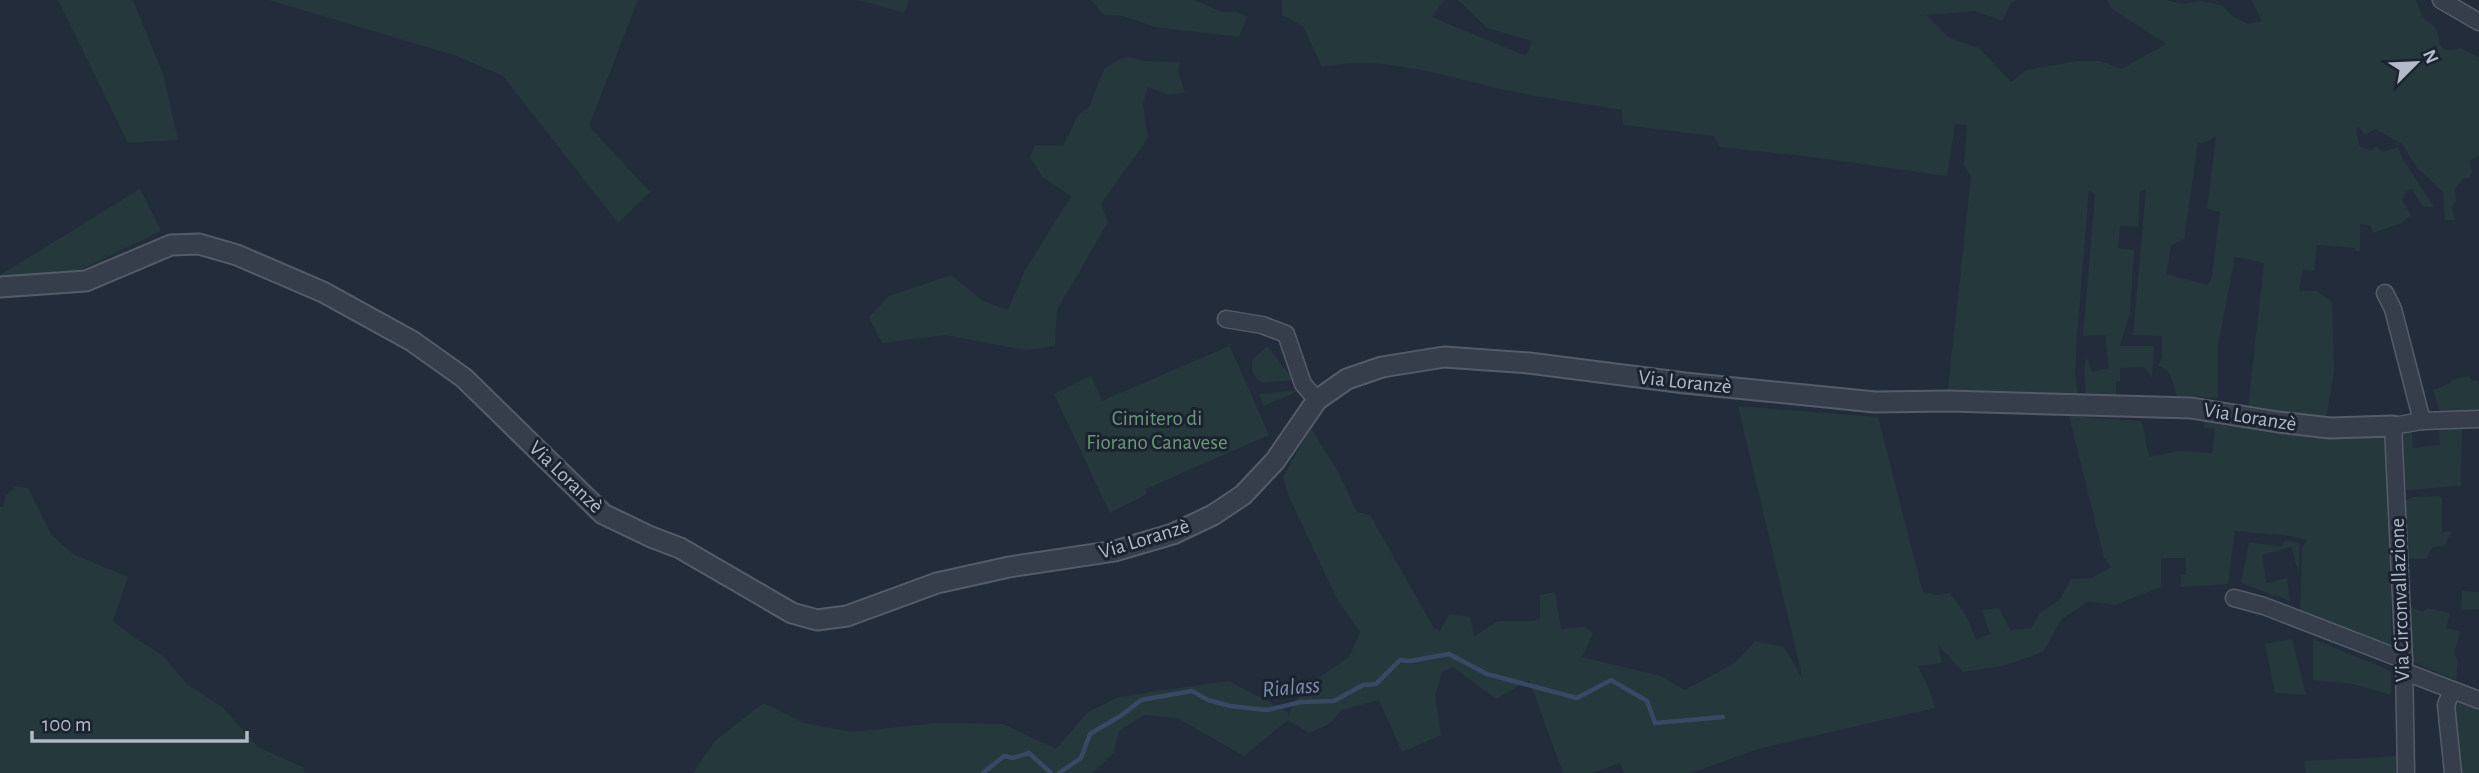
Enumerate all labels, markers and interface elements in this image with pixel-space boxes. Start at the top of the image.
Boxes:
north arrow [2381,28,2451,98]
text: N [2419,47,2442,67]
street label: Via Loranzè [1637,367,1733,397]
street label: Via Loranzè [2202,399,2298,435]
park label: Cimitero di Fiorano Canavese [1086,408,1228,453]
street label: Via Loranzè [525,437,607,517]
street label: Via Loranzè [1096,515,1192,563]
street label: Via Circonvallazione [2387,518,2413,682]
water label: Rialass [1261,674,1321,702]
scale bar [32,700,247,744]
text: 100 m [42,714,92,735]

